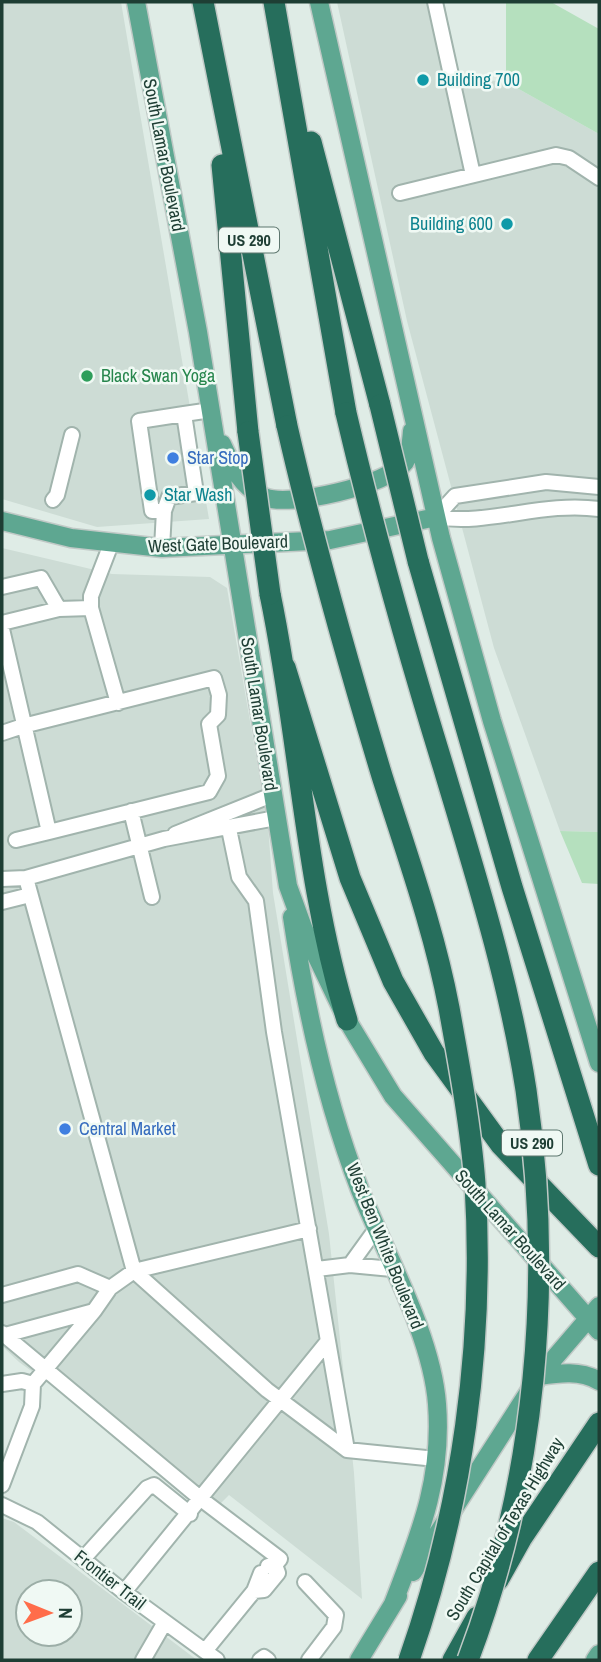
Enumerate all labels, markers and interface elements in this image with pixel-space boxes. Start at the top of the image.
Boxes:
place label: Building 700 [437,67,520,92]
marker: Building 700 [415,72,431,88]
street label: South Lamar Boulevard [137,76,192,233]
place label: Building 600 [410,211,493,236]
marker: Building 600 [499,216,515,232]
road number: US 290 [219,228,279,252]
place label: Black Swan Yoga [101,363,215,388]
marker: Black Swan Yoga [79,368,95,384]
place label: Star Stop [187,445,249,470]
marker: Star Stop [165,450,181,466]
place label: Star Wash [164,482,232,507]
marker: Star Wash [142,487,158,503]
street label: West Gate Boulevard [148,529,288,558]
street label: South Lamar Boulevard [235,635,284,792]
place label: Central Market [79,1116,176,1141]
marker: Central Market [57,1121,73,1137]
road number: US 290 [502,1130,562,1156]
street label: West Ben White Boulevard [341,1159,430,1333]
street label: South Lamar Boulevard [449,1164,572,1296]
street label: South Capital of Texas Highway [440,1432,570,1625]
street label: Frontier Trail [69,1544,151,1615]
north arrow [14,1578,84,1648]
text: N [53,1607,79,1619]

